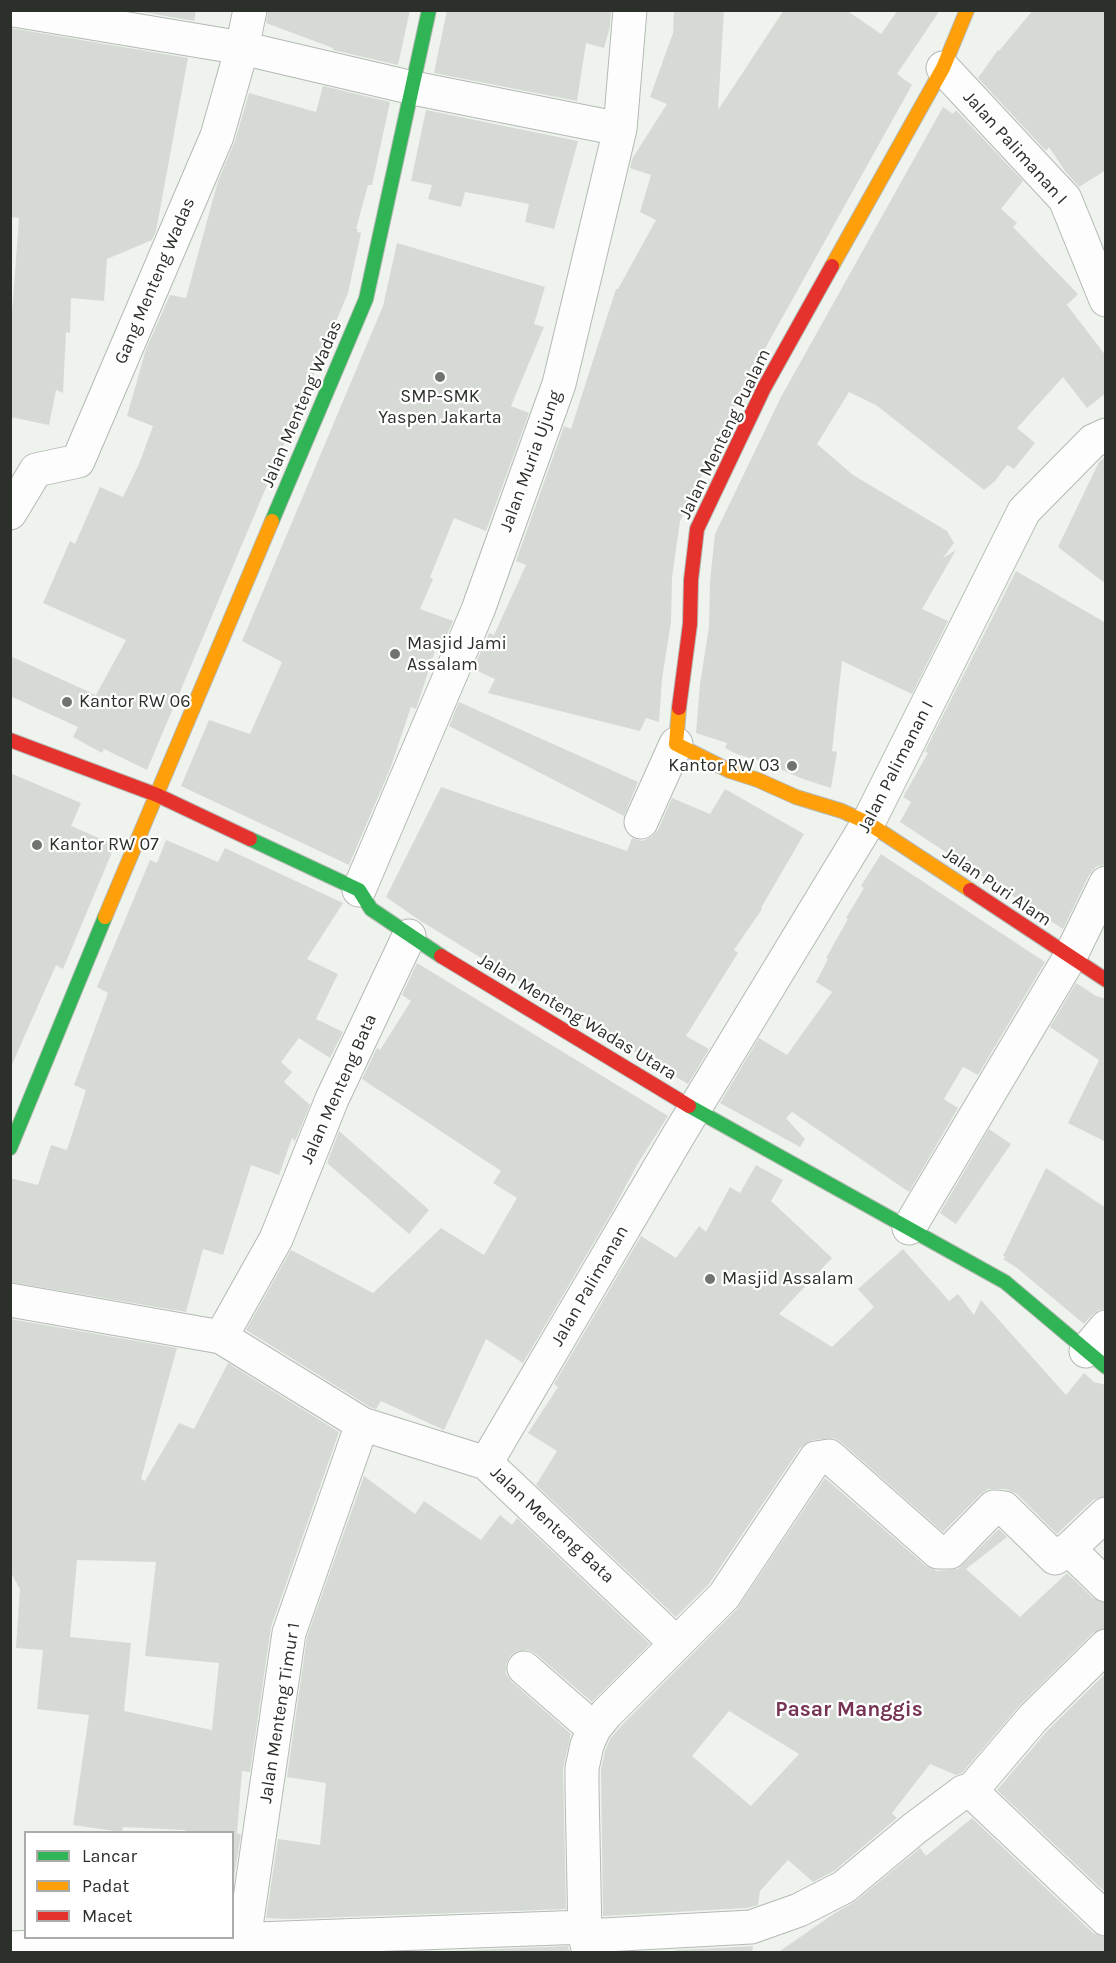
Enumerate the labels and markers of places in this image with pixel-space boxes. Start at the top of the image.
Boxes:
marker: SMP-SMK Yaspen Jakarta [433,370,447,384]
place label: SMP-SMK Yaspen Jakarta [378,386,502,428]
place label: Masjid Jami Assalam [407,633,507,676]
marker: Masjid Jami Assalam [388,647,402,661]
place label: Kantor RW 06 [79,691,190,713]
marker: Kantor RW 06 [60,695,74,709]
place label: Kantor RW 03 [668,755,780,777]
marker: Kantor RW 03 [785,759,799,773]
place label: Kantor RW 07 [49,834,159,856]
marker: Kantor RW 07 [30,838,44,852]
place label: Masjid Assalam [722,1268,854,1290]
marker: Masjid Assalam [703,1272,717,1286]

